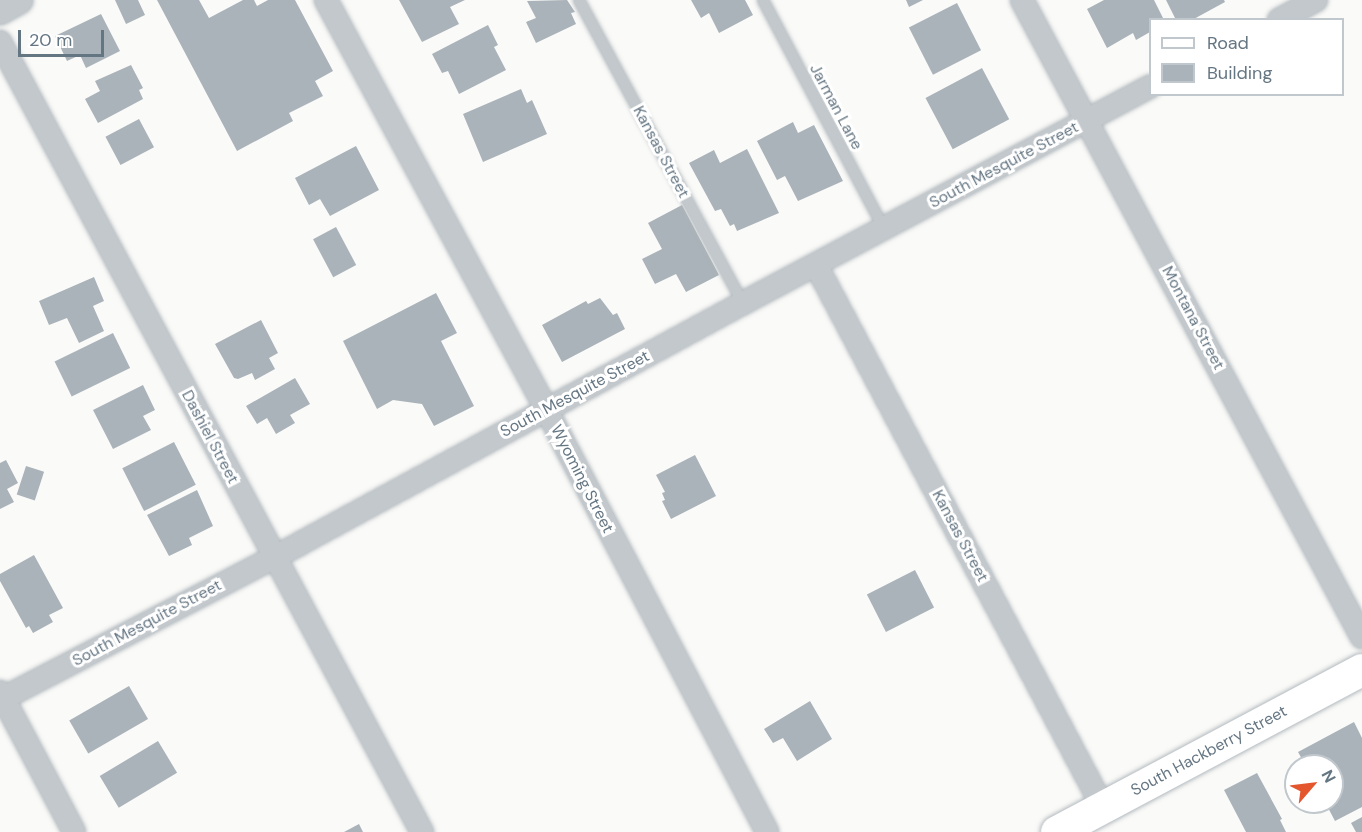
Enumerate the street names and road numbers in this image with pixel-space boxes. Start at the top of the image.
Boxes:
street label: Jarman Lane [805,61,867,153]
street label: Kansas Street [629,103,693,201]
street label: South Mesquite Street [926,118,1082,212]
street label: Montana Street [1158,263,1228,373]
street label: South Mesquite Street [497,347,653,441]
street label: Dashiel Street [177,387,243,487]
street label: Wyoming Street [546,422,618,536]
street label: Kansas Street [928,487,992,585]
street label: South Mesquite Street [69,576,225,670]
street label: South Hackberry Street [1128,702,1290,800]

